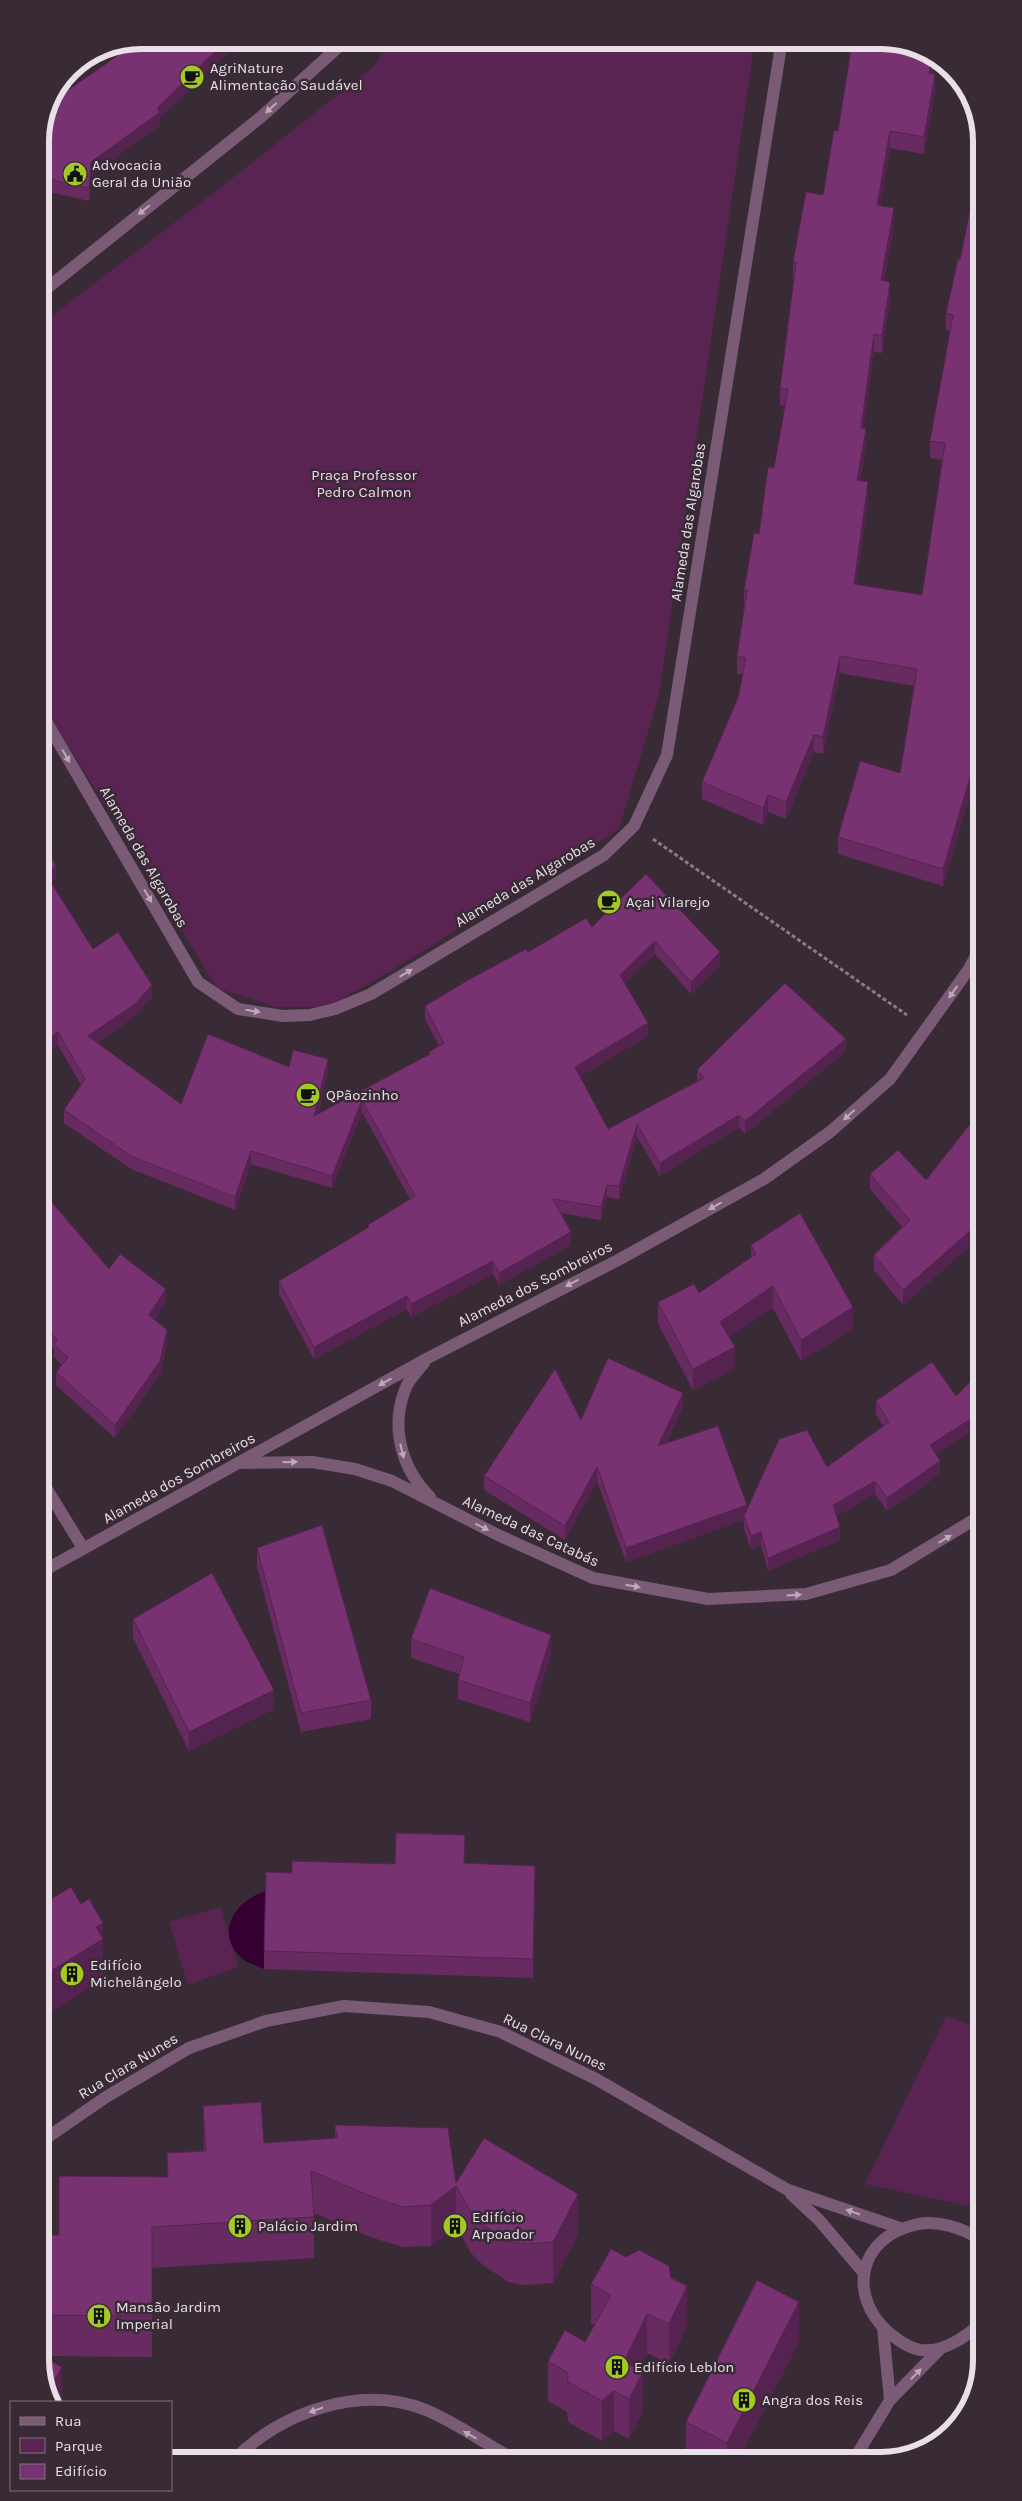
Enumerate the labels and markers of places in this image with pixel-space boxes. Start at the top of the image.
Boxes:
place label: AgriNature Alimentação Saudável [210,59,363,94]
cafe icon: AgriNature Alimentação Saudável [179,64,205,90]
place label: Advocacia Geral da União [92,156,191,191]
public building icon: Advocacia Geral da União [62,161,88,187]
cafe icon: Açai Vilarejo [596,889,622,915]
place label: Açai Vilarejo [626,893,710,911]
cafe icon: QPãozinho [295,1082,321,1108]
place label: QPãozinho [326,1086,398,1104]
place label: Edifício Michelângelo [90,1956,182,1991]
building icon: Edifício Michelângelo [59,1961,85,1987]
place label: Edifício Arpoador [472,2208,534,2243]
building icon: Palácio Jardim [227,2213,253,2239]
building icon: Edifício Arpoador [442,2213,468,2239]
place label: Palácio Jardim [258,2217,358,2235]
place label: Mansão Jardim Imperial [116,2298,221,2333]
building icon: Mansão Jardim Imperial [86,2303,112,2329]
building icon: Edifício Leblon [604,2354,630,2380]
place label: Edifício Leblon [634,2358,734,2376]
building icon: Angra dos Reis [731,2387,757,2413]
place label: Angra dos Reis [762,2391,863,2409]

